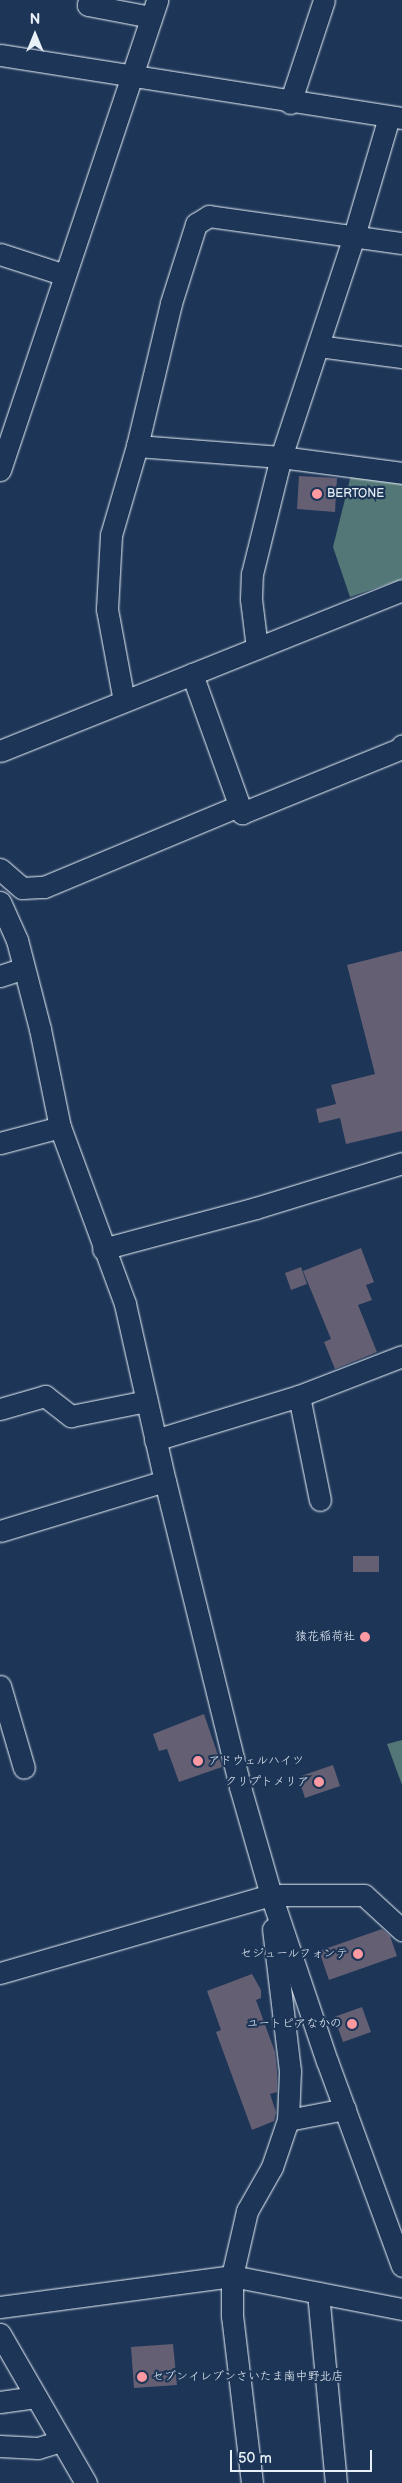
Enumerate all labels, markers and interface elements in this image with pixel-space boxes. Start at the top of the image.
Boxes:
north arrow [10,10,60,60]
text: N [30,11,40,28]
place label: BERTONE [327,487,384,501]
marker: BERTONE [311,488,323,500]
place label: 猿花稲荷社 [295,1630,355,1644]
marker: 猿花稲荷社 [359,1631,371,1643]
place label: アドウェルハイツ [208,1754,304,1768]
marker: アドウェルハイツ [192,1755,204,1767]
place label: クリプトメリア [225,1775,309,1789]
marker: クリプトメリア [313,1776,325,1788]
place label: セジュールフォンテ [240,1947,348,1961]
marker: セジュールフォンテ [352,1948,364,1960]
place label: ユートピアなかの [246,2017,342,2031]
marker: ユートピアなかの [346,2018,358,2030]
place label: セブンイレブンさいたま南中野北店 [152,2370,344,2384]
marker: セブンイレブンさいたま南中野北店 [136,2371,148,2383]
scale bar [232,2440,374,2472]
text: 50 m [238,2449,272,2468]

